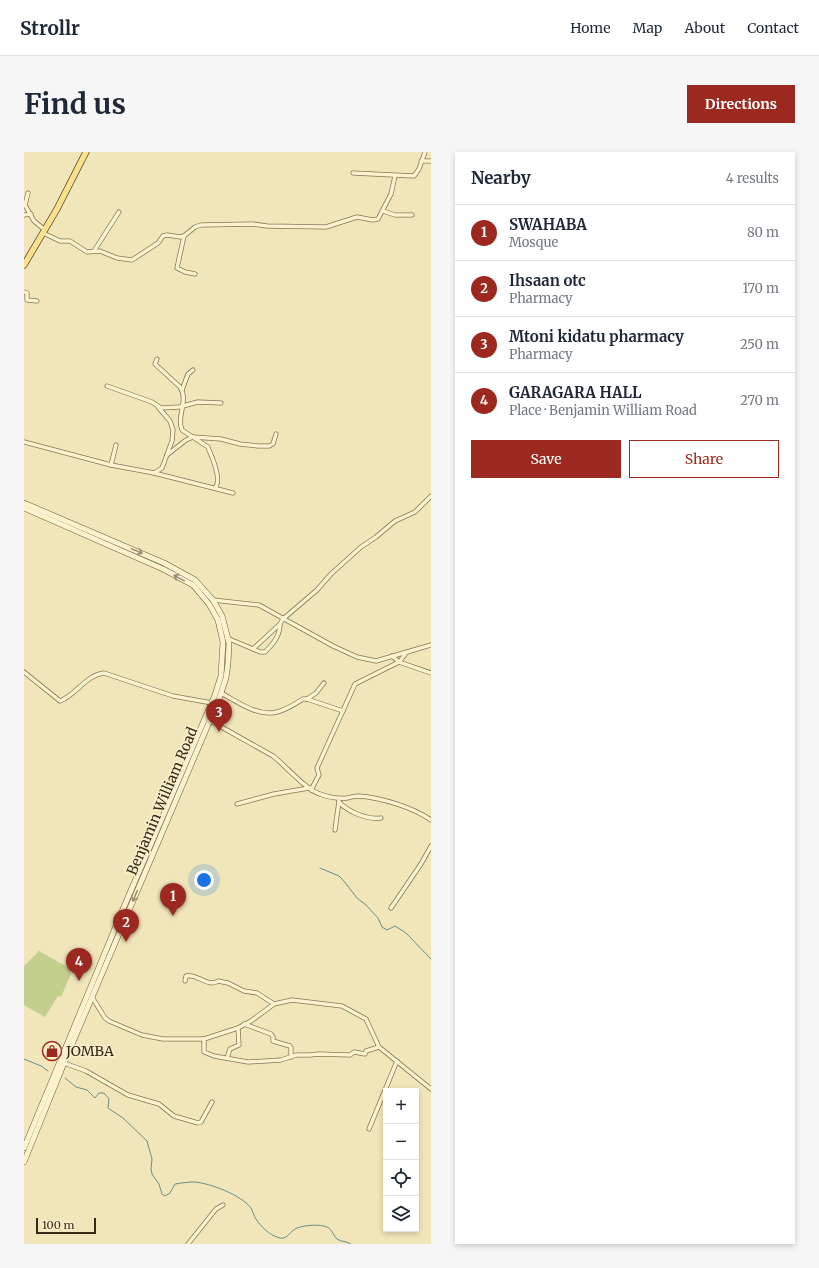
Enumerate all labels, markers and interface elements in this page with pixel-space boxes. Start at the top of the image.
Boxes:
text: Strollr [20,16,80,40]
text: Home [570,19,611,37]
text: Map [633,19,662,37]
text: About [684,19,725,37]
text: Contact [747,19,799,37]
button: Directions [687,85,795,123]
text: Find us [24,86,126,122]
text: Nearby [471,167,531,189]
text: 4 results [726,170,779,187]
text: SWAHABA [509,215,587,234]
text: 1 [481,224,487,241]
text: 80 m [747,224,779,241]
text: Mosque [509,234,558,251]
text: Ihsaan otc [509,271,586,290]
text: 2 [480,280,488,297]
text: 170 m [742,280,779,297]
text: Pharmacy [509,290,573,307]
text: Mtoni kidatu pharmacy [509,327,684,346]
text: 3 [480,336,488,353]
text: 250 m [740,336,779,353]
text: Pharmacy [509,346,573,363]
text: GARAGARA HALL [509,383,642,402]
text: 4 [480,392,488,409]
text: 270 m [740,392,779,409]
text: Place · Benjamin William Road [509,402,697,419]
button: Save [471,440,621,478]
button: Share [629,440,779,478]
one-way arrow [131,548,143,555]
one-way arrow [174,573,186,581]
pin: 3 [206,699,232,732]
street label: Benjamin William Road [123,724,202,878]
your location [194,870,214,890]
pin: 1 [160,883,186,916]
one-way arrow [130,890,138,902]
pin: 2 [113,909,139,942]
pin: 4 [66,948,92,981]
shop icon: JOMBA [41,1040,63,1062]
place label: JOMBA [65,1042,114,1060]
map controls [383,1088,419,1232]
button: + [383,1088,419,1124]
button: − [383,1124,419,1160]
button: locate [383,1160,419,1196]
button: layers [383,1196,419,1232]
scale bar [36,1216,96,1235]
text: 100 m [42,1218,74,1232]

